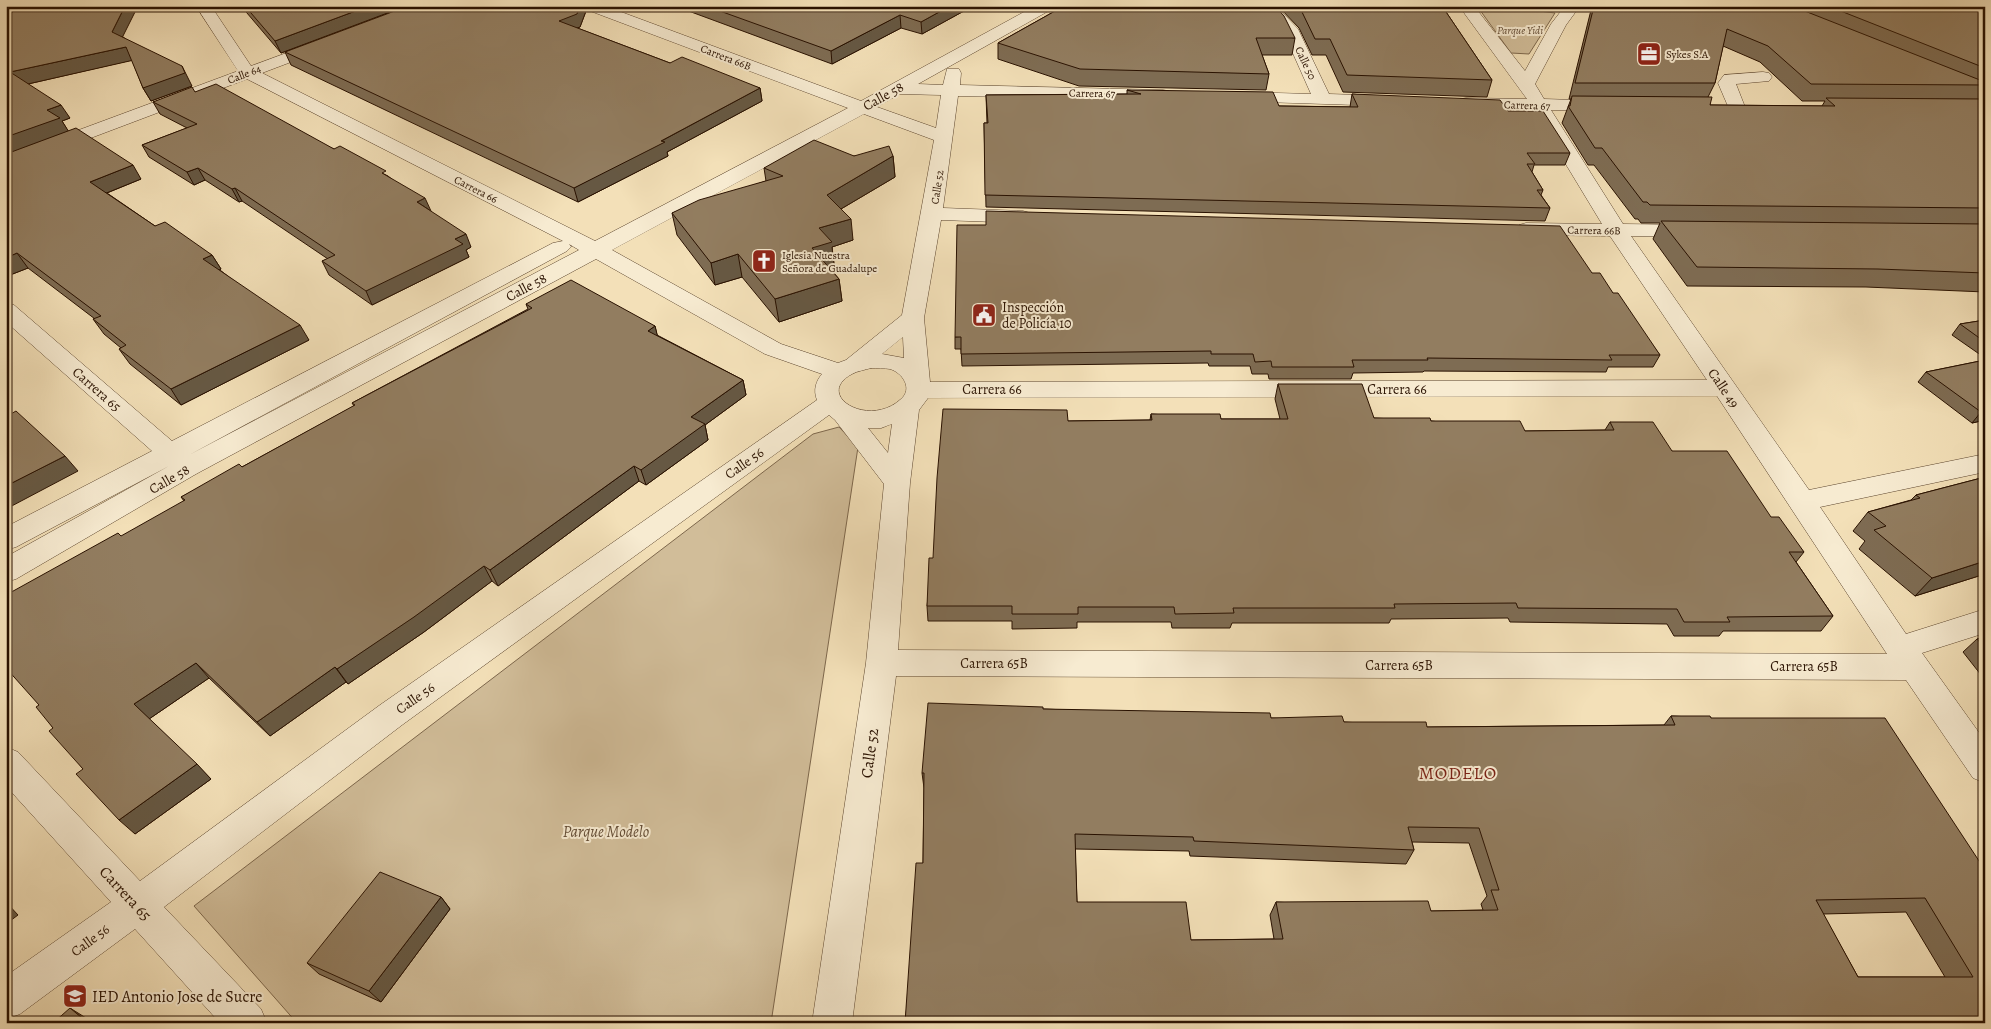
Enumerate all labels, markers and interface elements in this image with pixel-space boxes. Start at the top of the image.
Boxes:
park label: Parque Yidi [1497,23,1543,38]
street label: Carrera 66B [698,41,753,74]
office icon: Sykes S.A [1636,41,1662,67]
street label: Calle 50 [1291,44,1320,82]
place label: Sykes S.A [1666,47,1709,62]
street label: Calle 64 [225,61,263,88]
street label: Calle 58 [859,77,907,115]
street label: Carrera 67 [1069,86,1116,101]
street label: Carrera 67 [1504,97,1551,114]
street label: Calle 52 [927,169,948,205]
street label: Carrera 66 [452,172,500,207]
street label: Carrera 66B [1567,223,1621,238]
church icon: Iglesia Nuestra Señora de Guadalupe [751,248,777,274]
place label: Iglesia Nuestra Señora de Guadalupe [782,248,877,276]
street label: Calle 58 [502,269,550,306]
place label: Inspección de Policía 10 [1002,298,1071,333]
public building icon: Inspección de Policía 10 [971,302,997,328]
street label: Carrera 65 [68,363,125,416]
street label: Calle 49 [1703,365,1744,412]
street label: Carrera 66 [962,380,1022,399]
street label: Carrera 66 [1367,380,1427,399]
street label: Calle 56 [721,443,768,484]
street label: Calle 58 [145,460,193,499]
street label: Carrera 65B [960,654,1028,673]
street label: Carrera 65B [1365,656,1433,675]
street label: Carrera 65B [1770,657,1838,676]
street label: Calle 56 [392,678,439,719]
street label: Calle 52 [856,726,884,779]
district label: MODELO [1419,761,1497,785]
park label: Parque Modelo [563,821,649,843]
street label: Carrera 65 [94,861,156,926]
street label: Calle 56 [67,920,114,961]
school or university icon: IED Antonio Jose de Sucre [62,983,88,1009]
place label: IED Antonio Jose de Sucre [92,986,262,1008]

